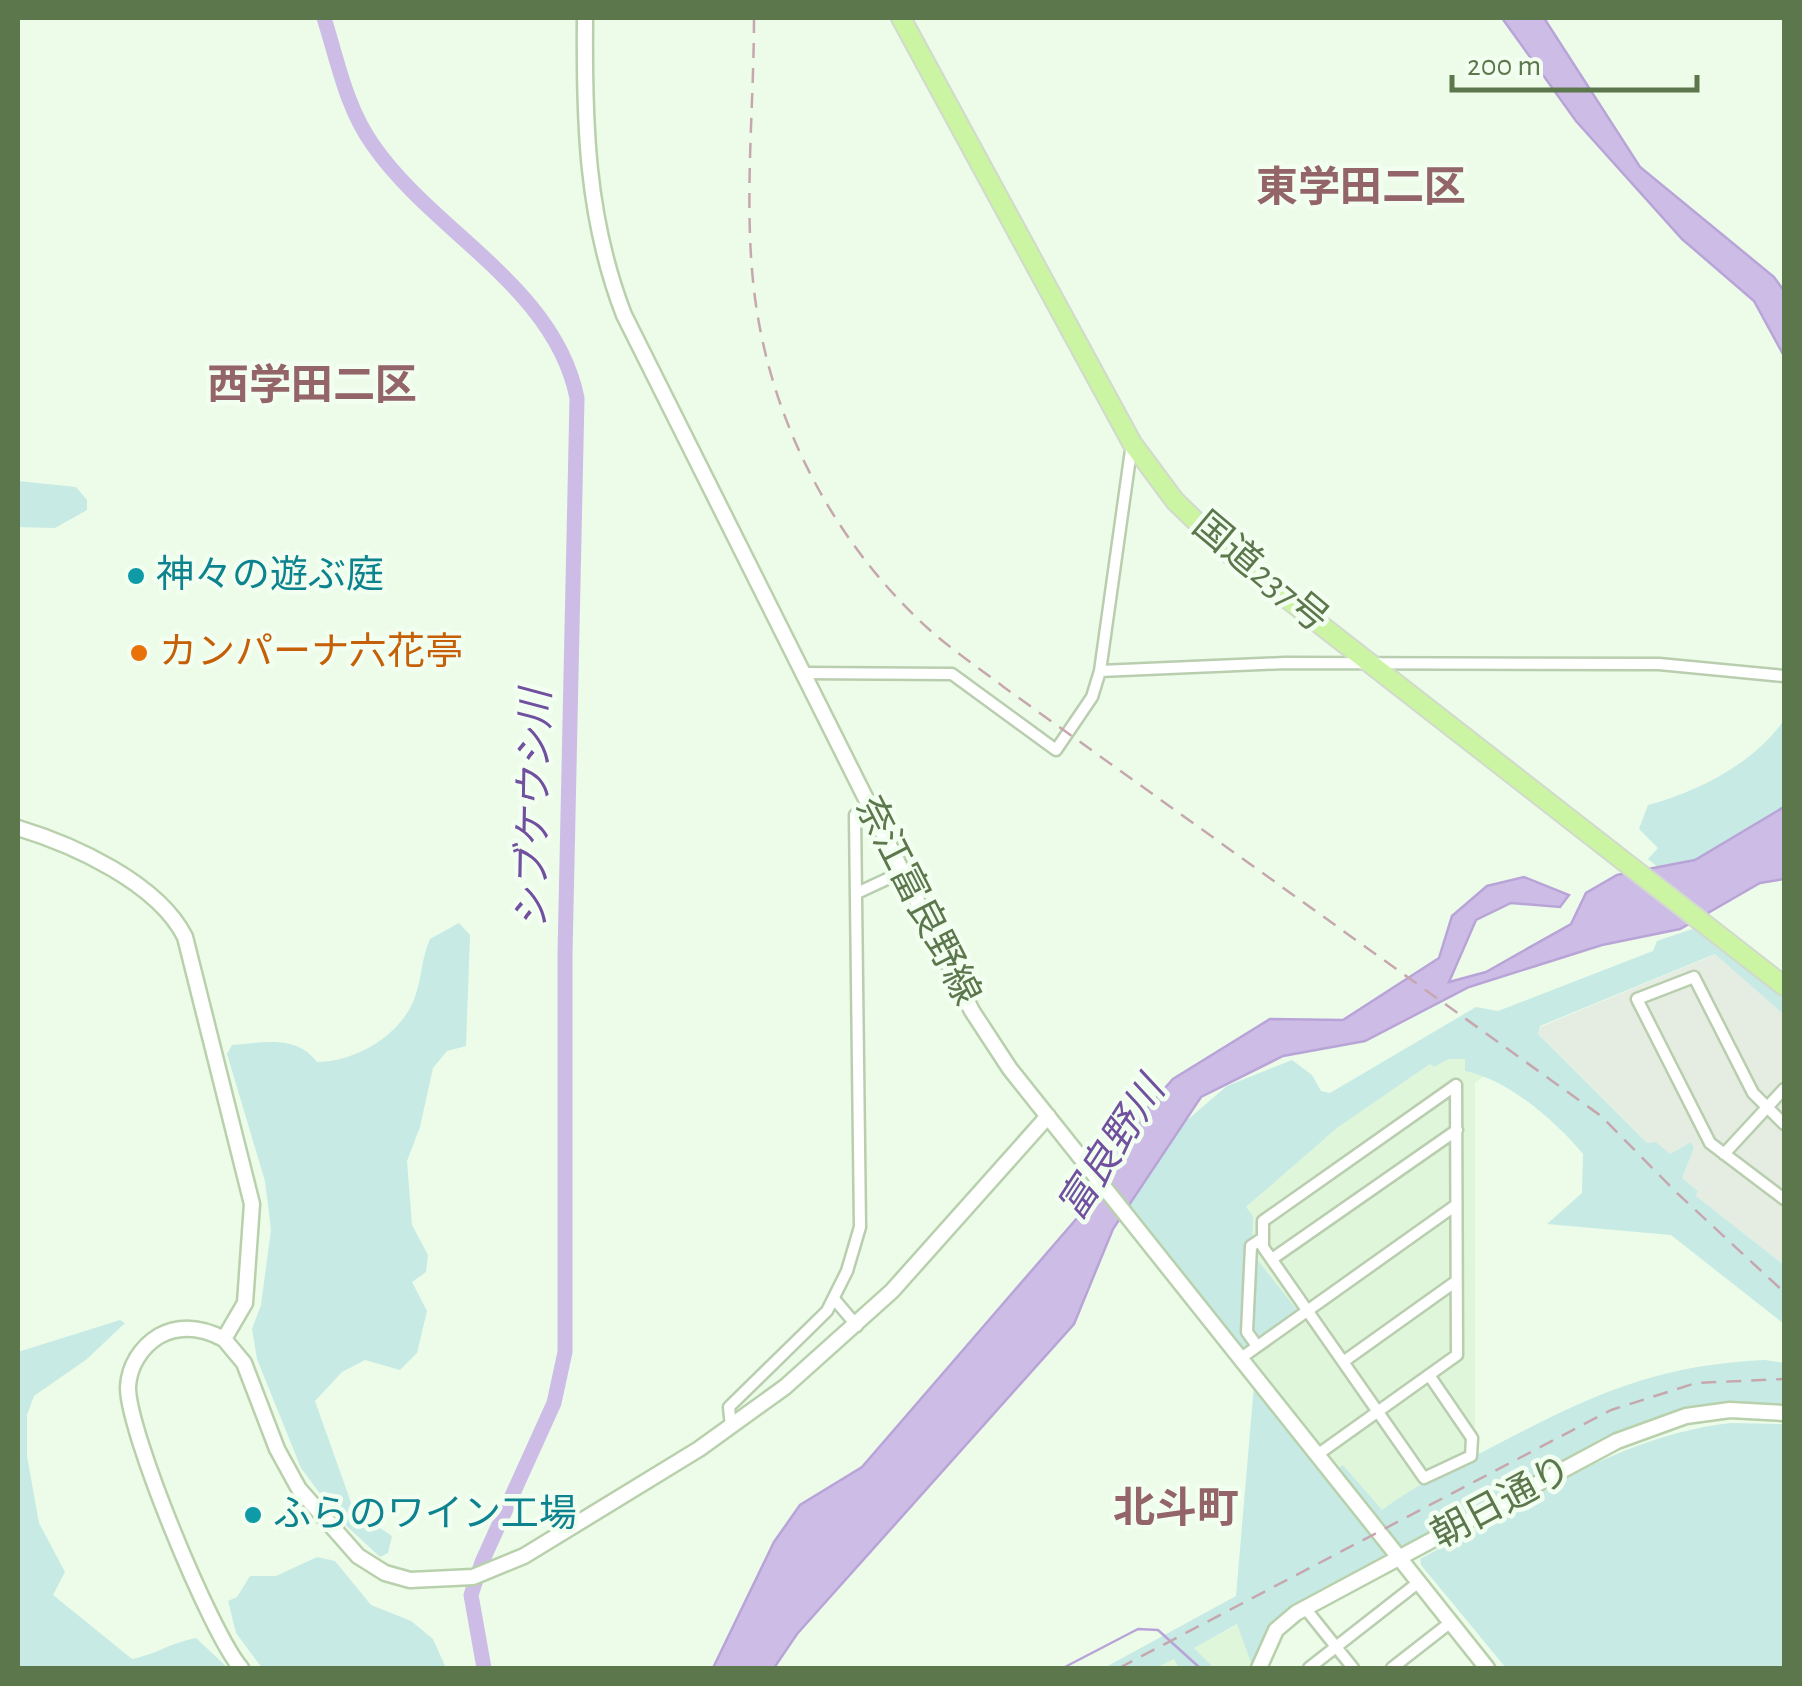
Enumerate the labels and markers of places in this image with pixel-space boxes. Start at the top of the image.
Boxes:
place label: 神々の遊ぶ庭 [156,554,384,595]
marker: 神々の遊ぶ庭 [125,565,147,587]
place label: カンパーナ六花亭 [159,631,463,672]
marker: カンパーナ六花亭 [128,642,150,664]
place label: ふらのワイン工場 [273,1494,577,1534]
marker: ふらのワイン工場 [242,1504,264,1526]

